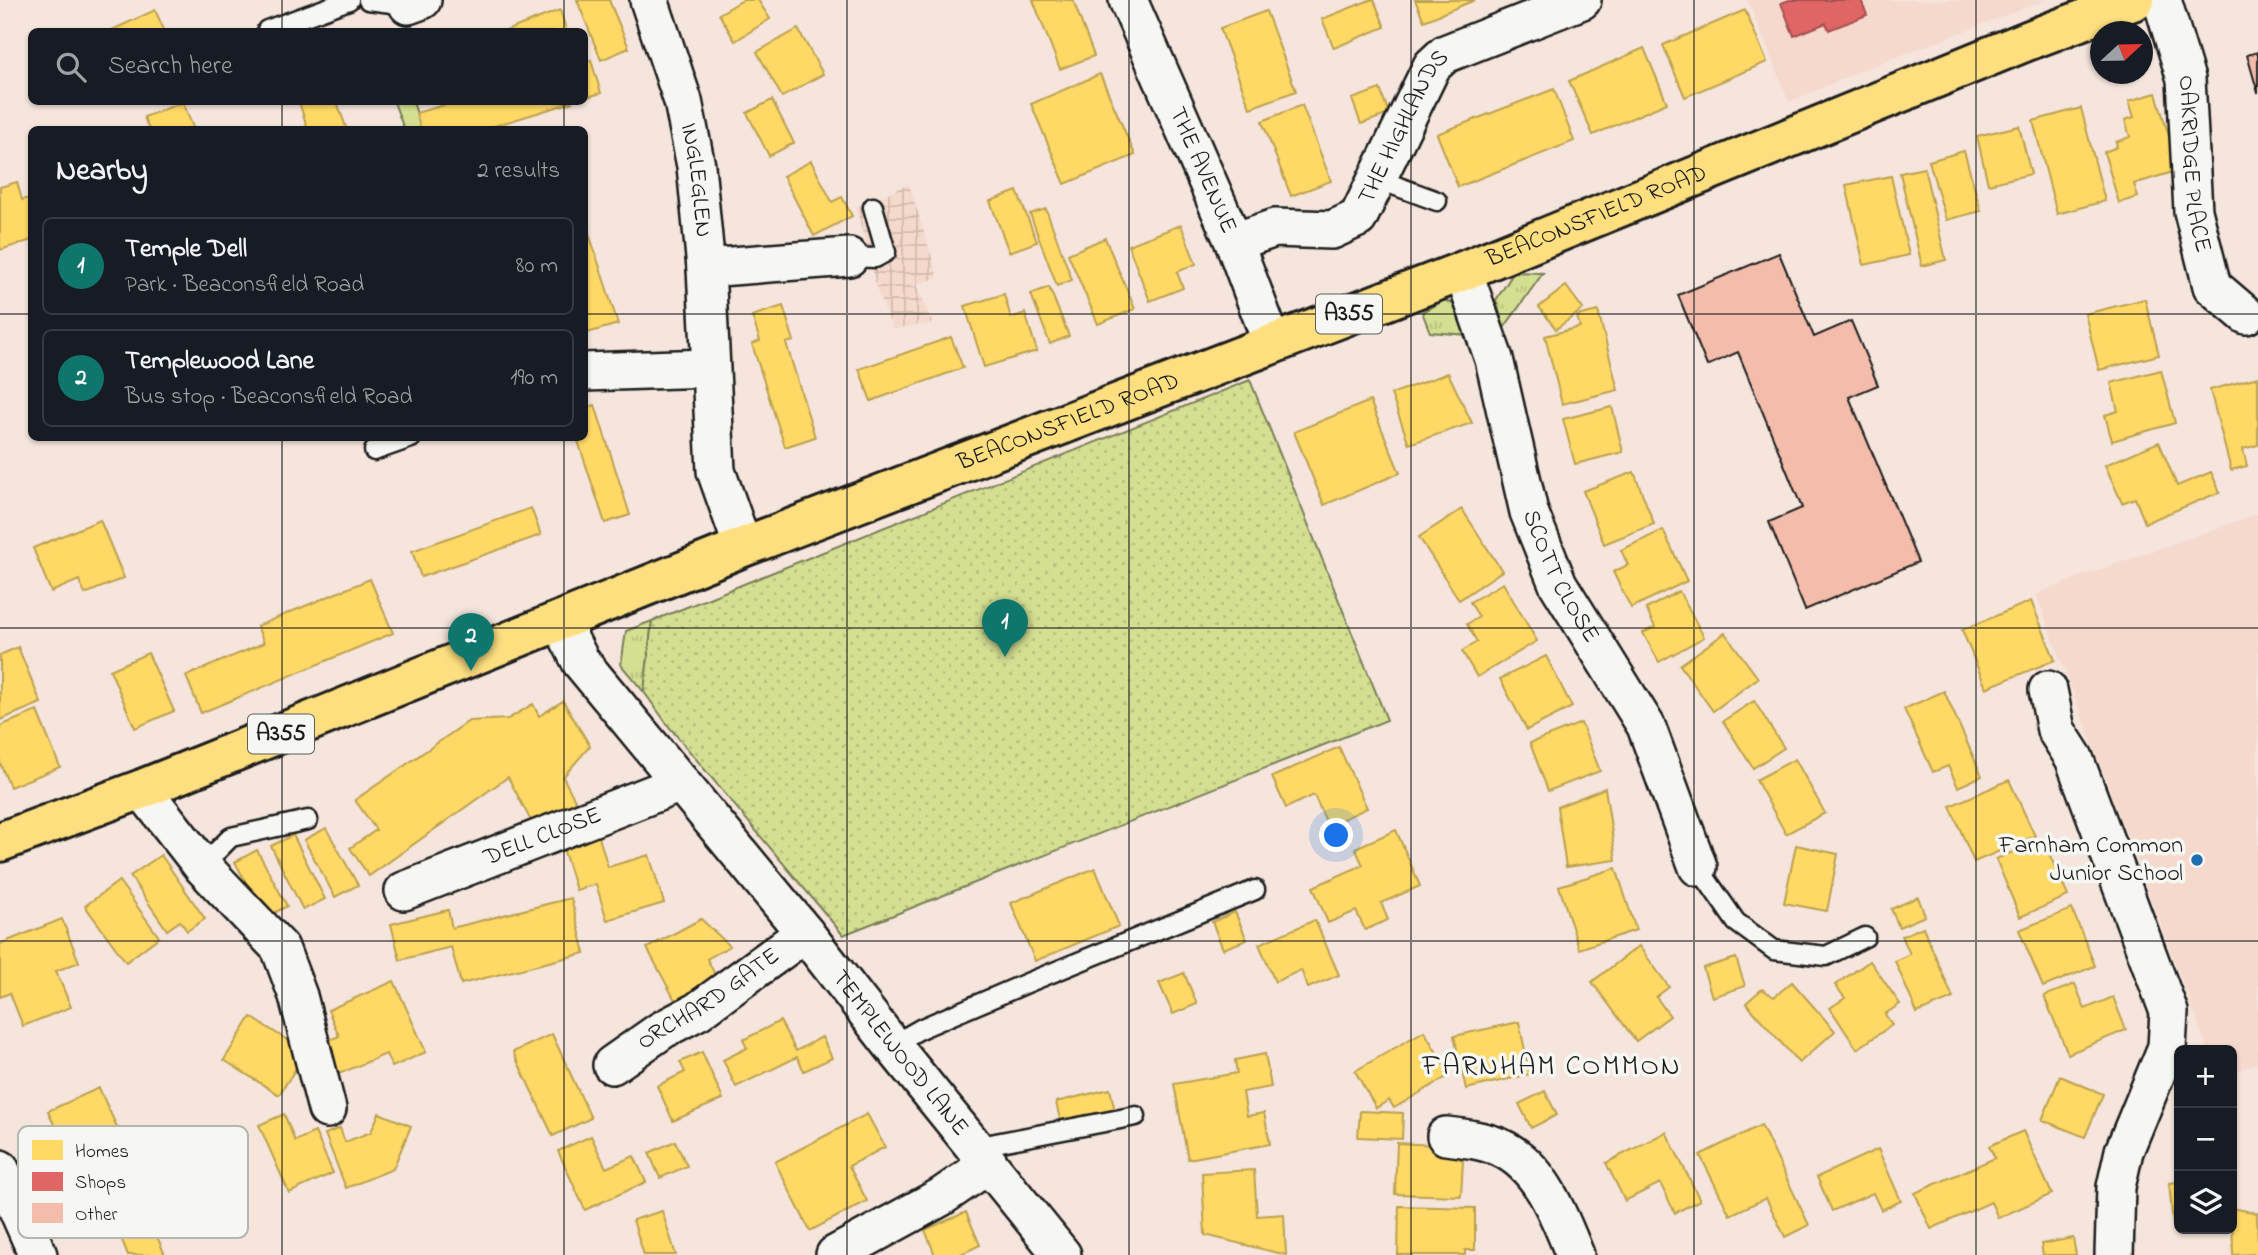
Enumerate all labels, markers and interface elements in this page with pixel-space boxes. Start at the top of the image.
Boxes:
north arrow [2090,21,2153,84]
search box [28,28,588,105]
street label: THE HIGHLANDS [1350,41,1457,210]
icon: search [52,48,90,86]
text: Search here [108,48,233,86]
street label: OAKRIDGE PLACE [2168,74,2220,256]
street label: THE AVENUE [1160,102,1246,239]
street label: INGLEGLEN [670,120,720,239]
text: Nearby [56,150,148,194]
text: 2 results [477,155,560,188]
street label: BEACONSFIELD ROAD [1480,156,1712,277]
text: Temple Dell [125,231,247,269]
text: 1 [77,250,85,283]
text: 80 m [516,250,558,283]
text: Park · Beaconsfield Road [125,269,364,302]
road number: A355 [1316,294,1382,334]
text: Templewood Lane [125,343,314,381]
text: 2 [75,362,87,395]
text: 190 m [510,362,558,395]
street label: BEACONSFIELD ROAD [951,364,1185,481]
text: Bus stop · Beaconsfield Road [125,381,412,414]
street label: SCOTT CLOSE [1512,505,1608,650]
pin: 1 [982,599,1028,657]
pin: 2 [448,613,494,671]
road number: A355 [248,714,314,754]
street label: DELL CLOSE [478,798,607,876]
your location [1319,818,1353,852]
place label: Farnham Common Junior School [1998,829,2183,892]
marker: Farnham Common Junior School [2189,852,2205,868]
street label: ORCHARD GATE [630,939,787,1060]
street label: TEMPLEWOOD LANE [823,963,977,1144]
map controls [2174,1045,2237,1234]
button: + [2174,1045,2237,1108]
district label: FARNHAM COMMON [1421,1047,1682,1088]
button: − [2174,1108,2237,1171]
legend [18,1126,248,1238]
text: Homes [75,1139,129,1166]
text: Shops [75,1170,126,1197]
button: layers [2174,1171,2237,1234]
text: Other [75,1202,117,1229]

